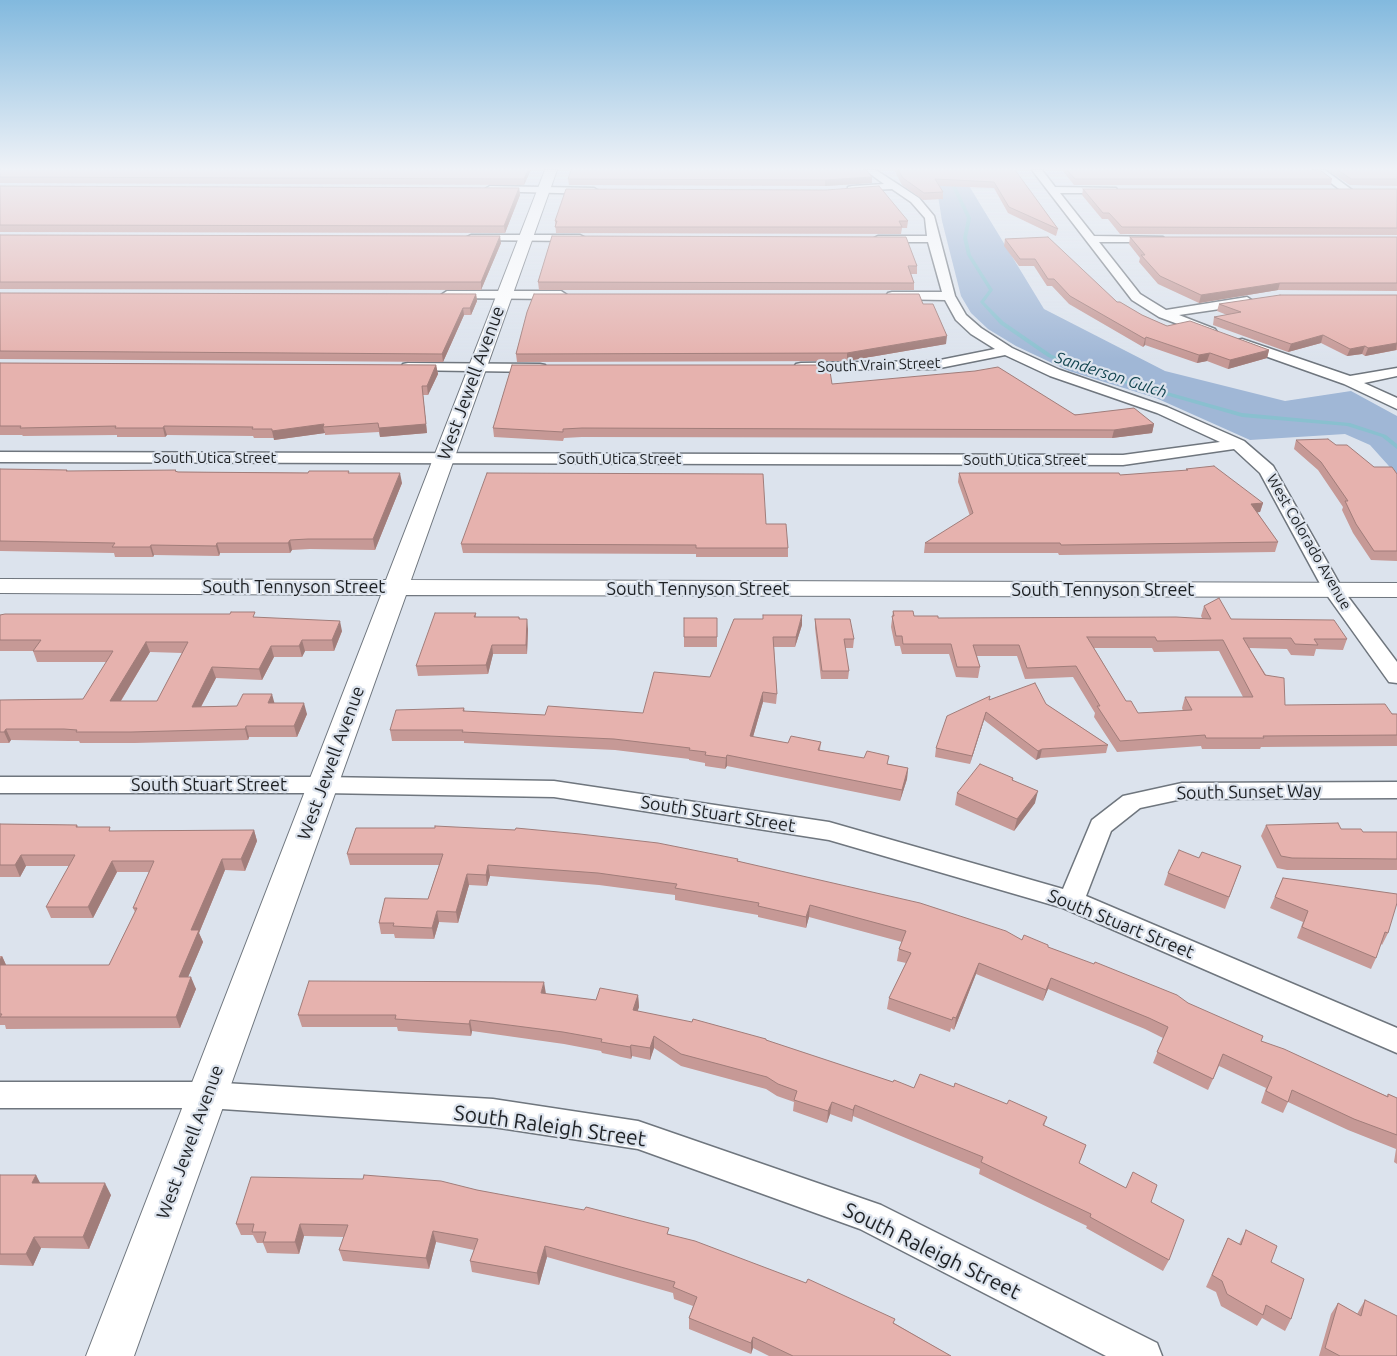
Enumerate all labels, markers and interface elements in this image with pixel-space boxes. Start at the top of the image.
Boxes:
street label: West Jewell Avenue [433,303,509,463]
water label: Sanderson Gulch [1053,348,1169,402]
street label: South Vrain Street [817,354,941,376]
street label: South Utica Street [154,449,276,467]
street label: South Utica Street [559,450,681,468]
street label: South Utica Street [964,451,1086,469]
street label: West Colorado Avenue [1263,471,1355,613]
street label: South Tennyson Street [203,576,385,598]
street label: South Tennyson Street [607,578,789,600]
street label: South Tennyson Street [1012,579,1194,601]
street label: West Jewell Avenue [293,683,369,843]
street label: South Stuart Street [131,774,287,796]
street label: South Sunset Way [1176,780,1322,804]
street label: South Stuart Street [639,791,797,837]
street label: South Stuart Street [1045,885,1197,963]
street label: West Jewell Avenue [152,1062,228,1222]
street label: South Raleigh Street [452,1100,648,1152]
street label: South Raleigh Street [839,1197,1025,1305]

